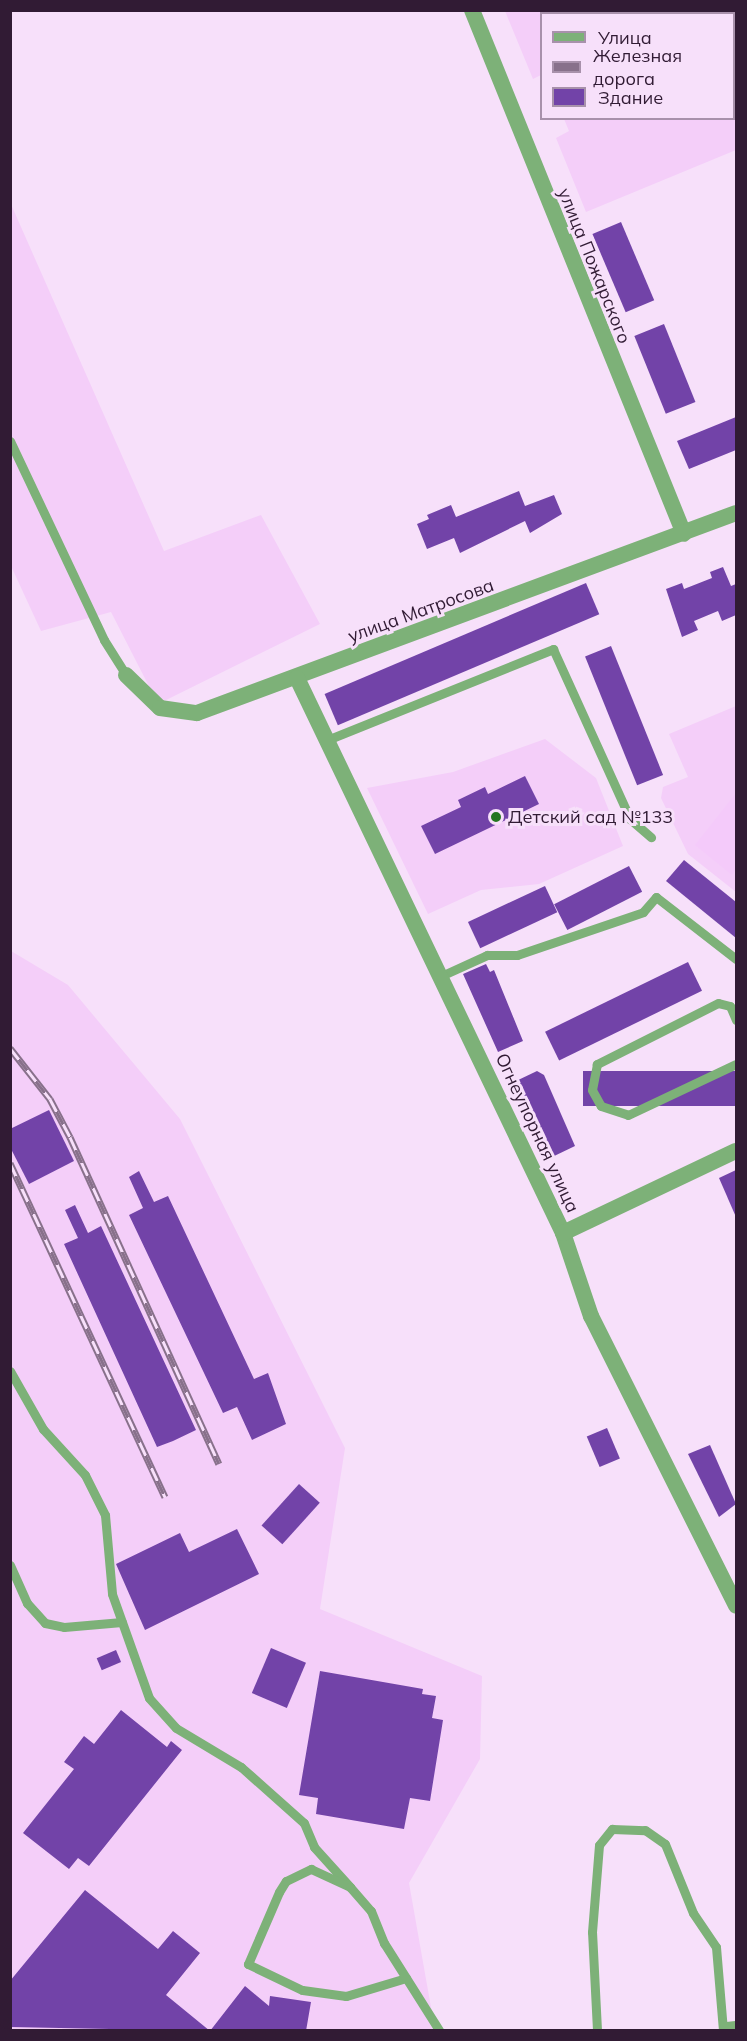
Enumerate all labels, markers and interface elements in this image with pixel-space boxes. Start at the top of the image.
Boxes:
legend [540,12,735,120]
text: Улица [598,26,652,49]
text: Железная дорога [593,44,682,90]
text: Здание [598,86,663,109]
street label: улица Пожарского [553,185,635,347]
street label: улица Матросова [345,575,497,647]
place label: Детский сад №133 [508,806,673,828]
marker: Детский сад №133 [489,810,503,824]
street label: Огнеупорная улица [491,1050,583,1216]

